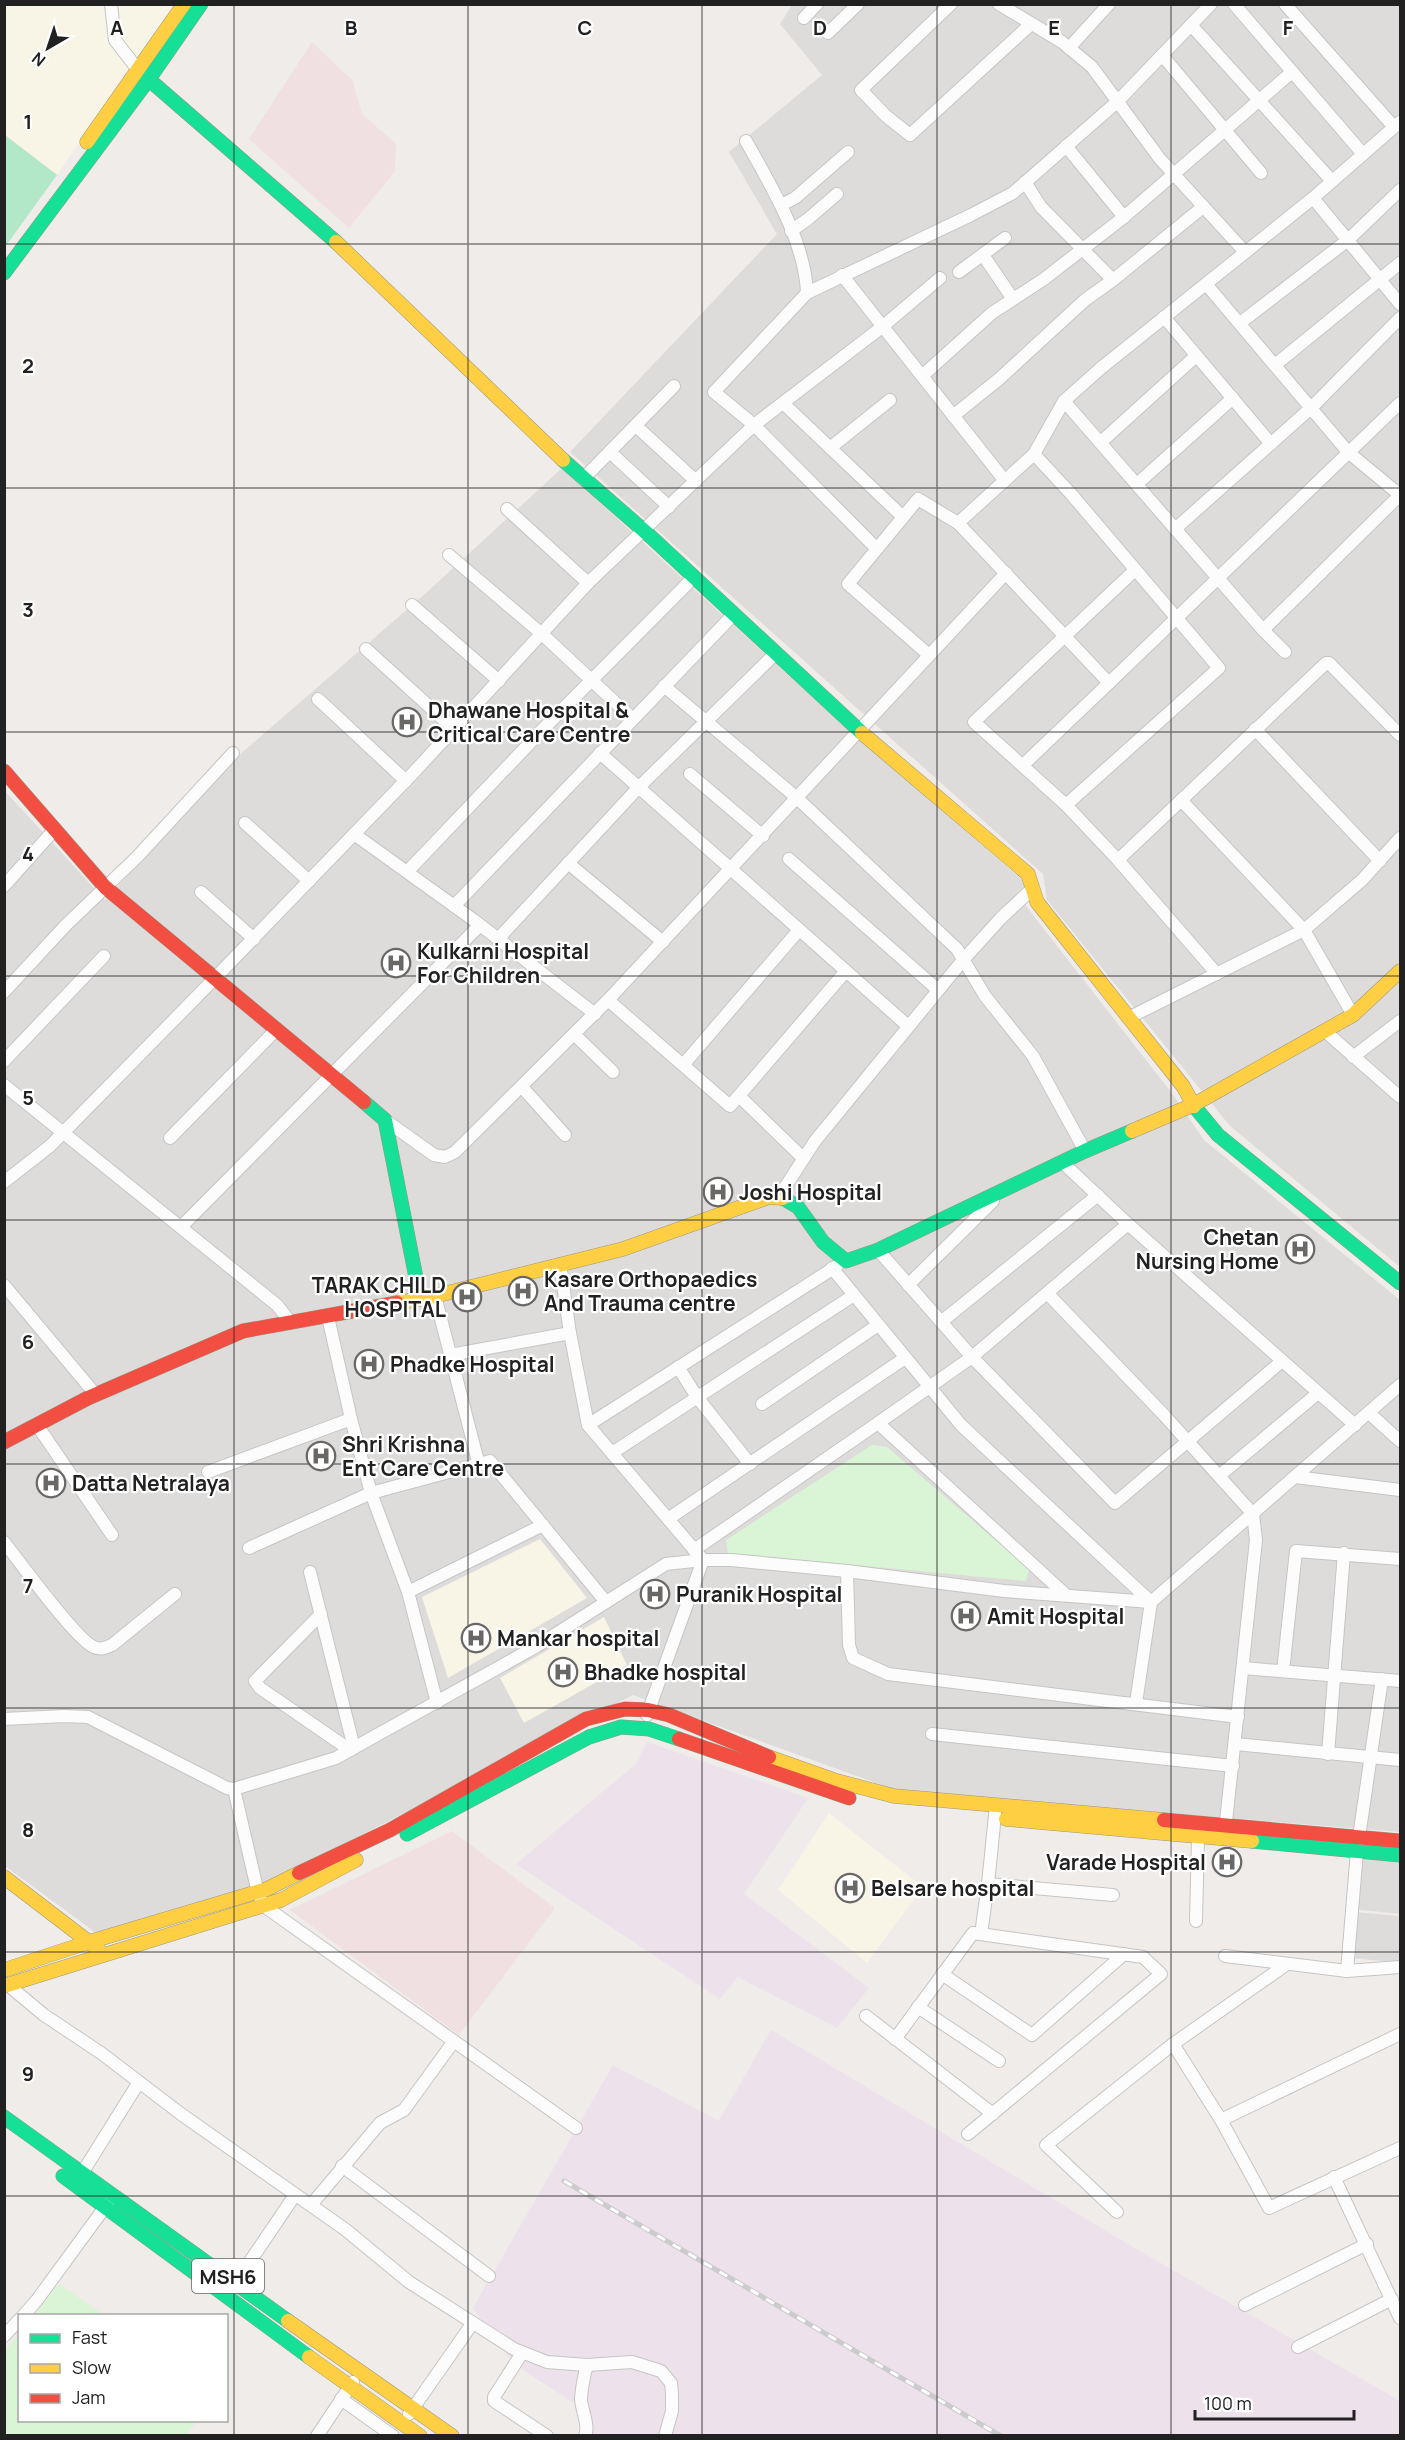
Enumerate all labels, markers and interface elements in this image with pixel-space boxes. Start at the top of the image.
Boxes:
text: A [110,14,124,41]
text: B [345,14,358,41]
text: C [578,14,592,41]
text: D [813,14,827,41]
text: E [1048,14,1060,41]
text: F [1283,14,1294,41]
north arrow [18,18,78,78]
text: N [27,47,50,72]
text: 1 [24,108,32,135]
text: 2 [22,352,34,379]
text: 3 [22,596,34,623]
place label: Dhawane Hospital & Critical Care Centre [428,696,630,748]
hospital icon: Dhawane Hospital & Critical Care Centre [391,706,423,738]
text: 4 [22,840,34,867]
place label: Kulkarni Hospital For Children [417,937,589,989]
hospital icon: Kulkarni Hospital For Children [380,947,412,979]
text: 5 [22,1084,34,1111]
hospital icon: Joshi Hospital [702,1176,734,1208]
place label: Joshi Hospital [739,1178,882,1206]
place label: Chetan Nursing Home [1136,1223,1279,1275]
hospital icon: Chetan Nursing Home [1284,1233,1316,1265]
place label: Kasare Orthopaedics And Trauma centre [544,1265,757,1317]
place label: TARAK CHILD HOSPITAL [312,1271,446,1323]
hospital icon: Kasare Orthopaedics And Trauma centre [507,1275,539,1307]
hospital icon: TARAK CHILD HOSPITAL [451,1281,483,1313]
text: 6 [22,1328,34,1355]
hospital icon: Phadke Hospital [353,1348,385,1380]
place label: Phadke Hospital [390,1350,555,1378]
place label: Shri Krishna Ent Care Centre [342,1430,504,1482]
hospital icon: Shri Krishna Ent Care Centre [305,1440,337,1472]
hospital icon: Datta Netralaya [35,1467,67,1499]
place label: Datta Netralaya [72,1469,230,1497]
text: 7 [23,1572,33,1599]
hospital icon: Puranik Hospital [639,1578,671,1610]
place label: Puranik Hospital [676,1580,842,1608]
hospital icon: Amit Hospital [950,1600,982,1632]
place label: Amit Hospital [987,1602,1124,1630]
hospital icon: Mankar hospital [460,1622,492,1654]
place label: Mankar hospital [497,1624,659,1652]
hospital icon: Bhadke hospital [547,1656,579,1688]
place label: Bhadke hospital [584,1658,747,1686]
text: 8 [22,1816,34,1843]
hospital icon: Varade Hospital [1211,1846,1243,1878]
place label: Varade Hospital [1046,1848,1206,1876]
hospital icon: Belsare hospital [834,1872,866,1904]
place label: Belsare hospital [871,1874,1034,1902]
text: 9 [22,2060,34,2087]
road number: MSH6 [192,2259,264,2293]
legend [18,2314,228,2422]
text: Fast [72,2325,107,2349]
text: Slow [72,2355,112,2379]
scale bar [1195,2383,1354,2421]
text: Jam [72,2385,106,2409]
text: 100 m [1204,2391,1252,2415]

